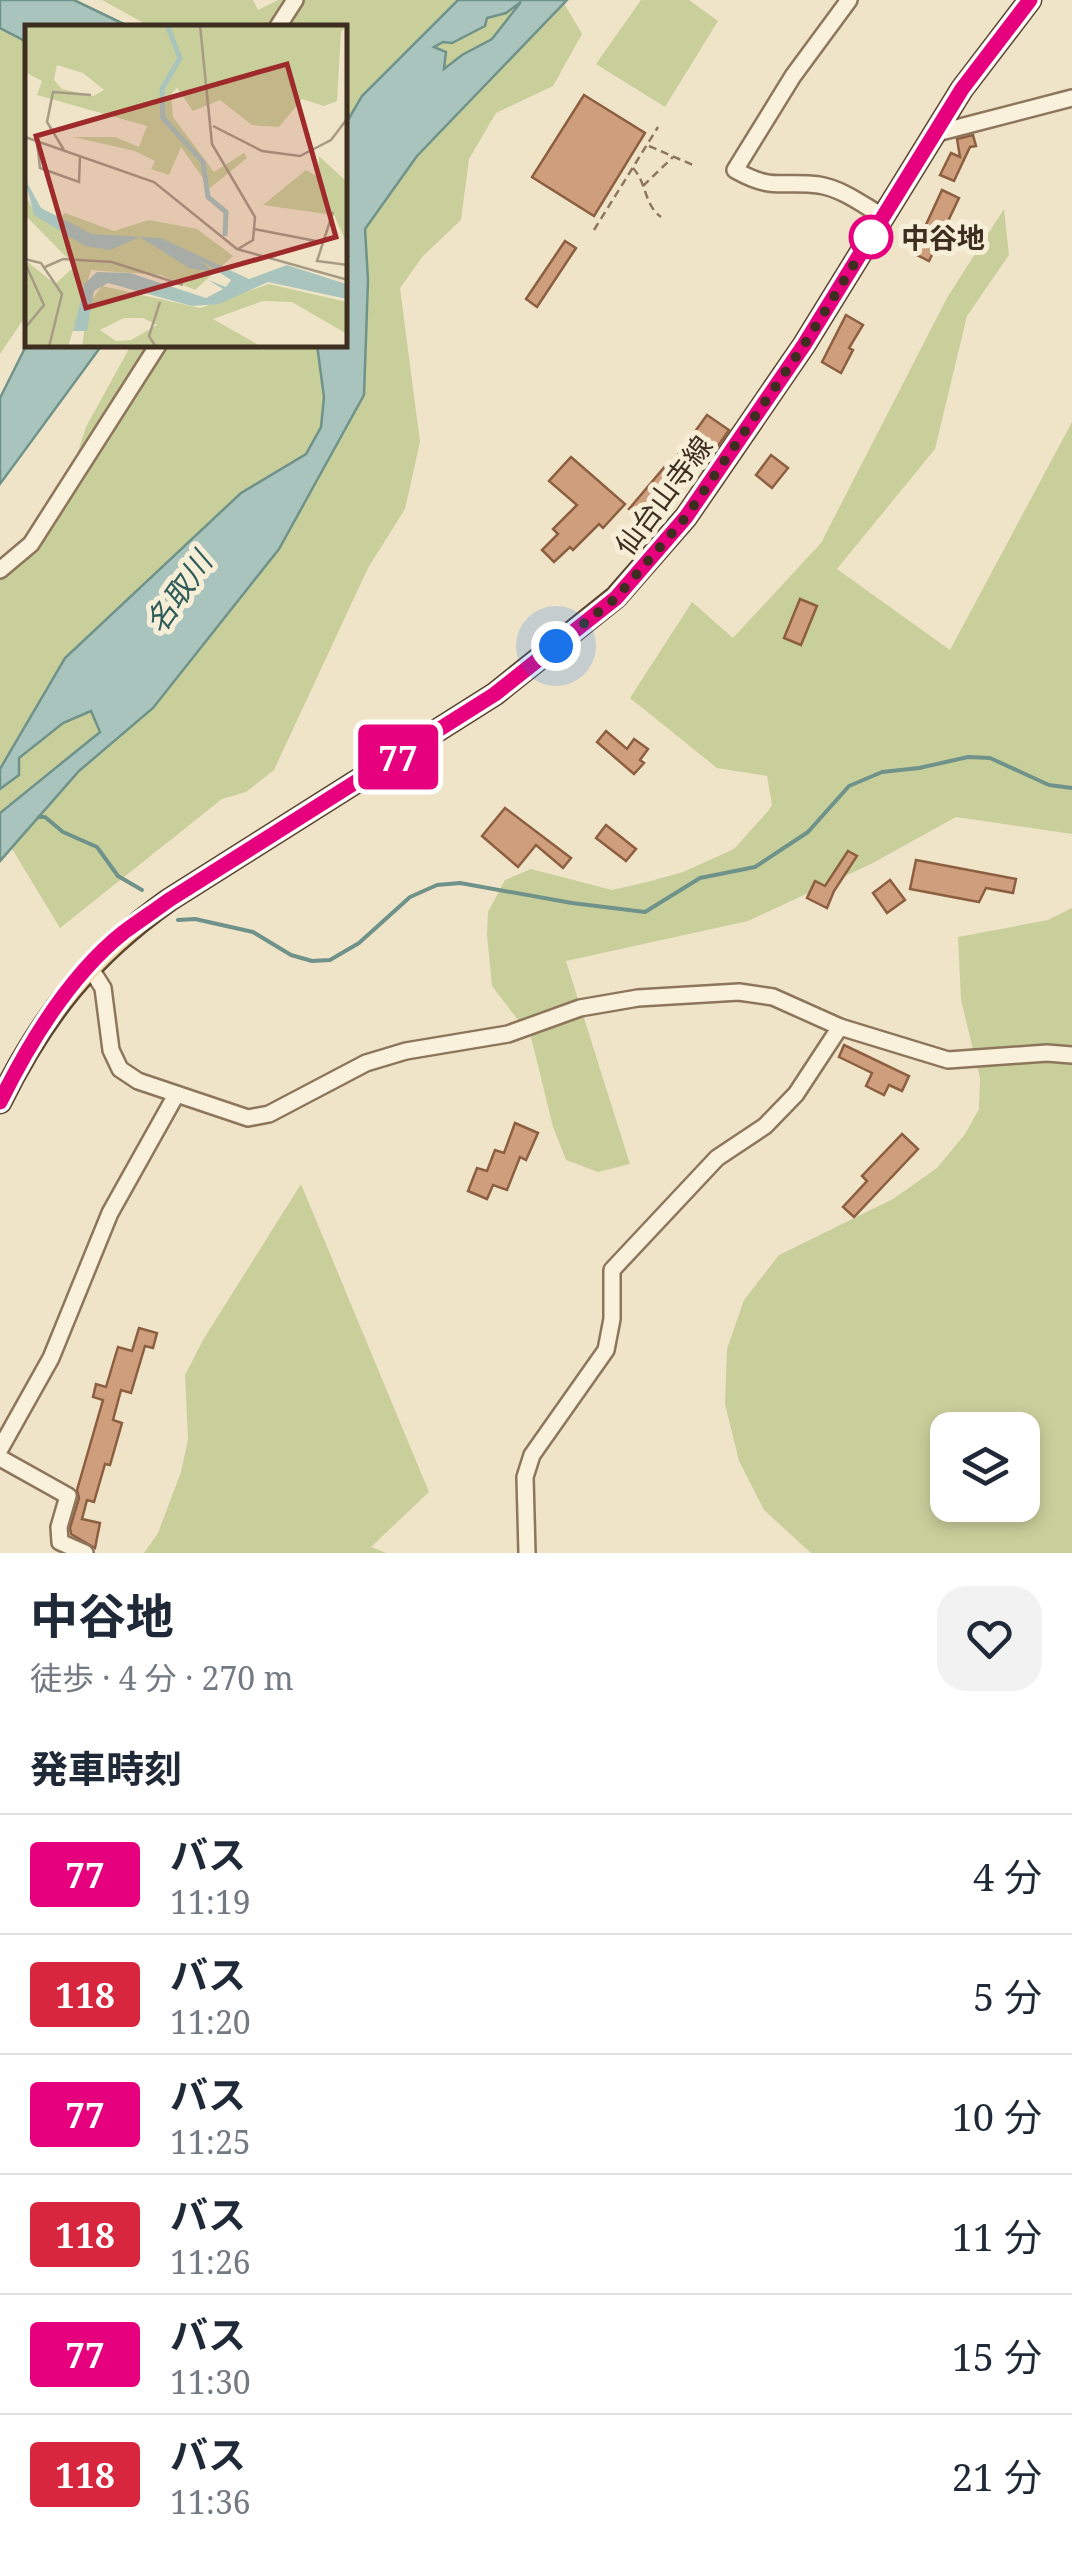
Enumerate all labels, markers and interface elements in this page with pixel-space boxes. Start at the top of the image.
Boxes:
inset map [25,25,348,348]
marker: 中谷地 [850,216,892,258]
place label: 中谷地 [901,218,985,256]
street label: 仙台山寺線 [606,428,720,562]
water label: 名取川 [135,541,222,641]
your location [531,621,581,671]
line badge: 77 [353,724,443,790]
text: 77 [378,734,418,781]
map controls [930,1412,1040,1522]
button: layers [930,1412,1040,1522]
text: 中谷地 [30,1583,174,1648]
button: heart [937,1586,1042,1691]
text: 徒歩 · 4 分 · 270 m [30,1656,294,1699]
text: 発車時刻 [30,1742,182,1794]
text: バス [170,1828,246,1880]
text: 4 分 [973,1850,1042,1902]
text: 77 [65,1851,105,1898]
text: 11:19 [170,1880,251,1923]
text: バス [170,1948,246,2000]
text: 5 分 [973,1970,1042,2022]
text: 118 [55,1971,115,2018]
text: 11:20 [170,2000,251,2043]
text: バス [170,2068,246,2120]
text: 10 分 [952,2090,1042,2142]
text: 77 [65,2091,105,2138]
text: 11:25 [170,2120,251,2163]
text: バス [170,2188,246,2240]
text: 11 分 [952,2210,1042,2262]
text: 118 [55,2211,115,2258]
text: 11:26 [170,2240,251,2283]
text: バス [170,2308,246,2360]
text: 15 分 [952,2330,1042,2382]
text: 77 [65,2331,105,2378]
text: 11:30 [170,2360,251,2403]
text: バス [170,2428,246,2480]
text: 21 分 [952,2450,1042,2502]
text: 118 [55,2451,115,2498]
text: 11:36 [170,2480,251,2523]

